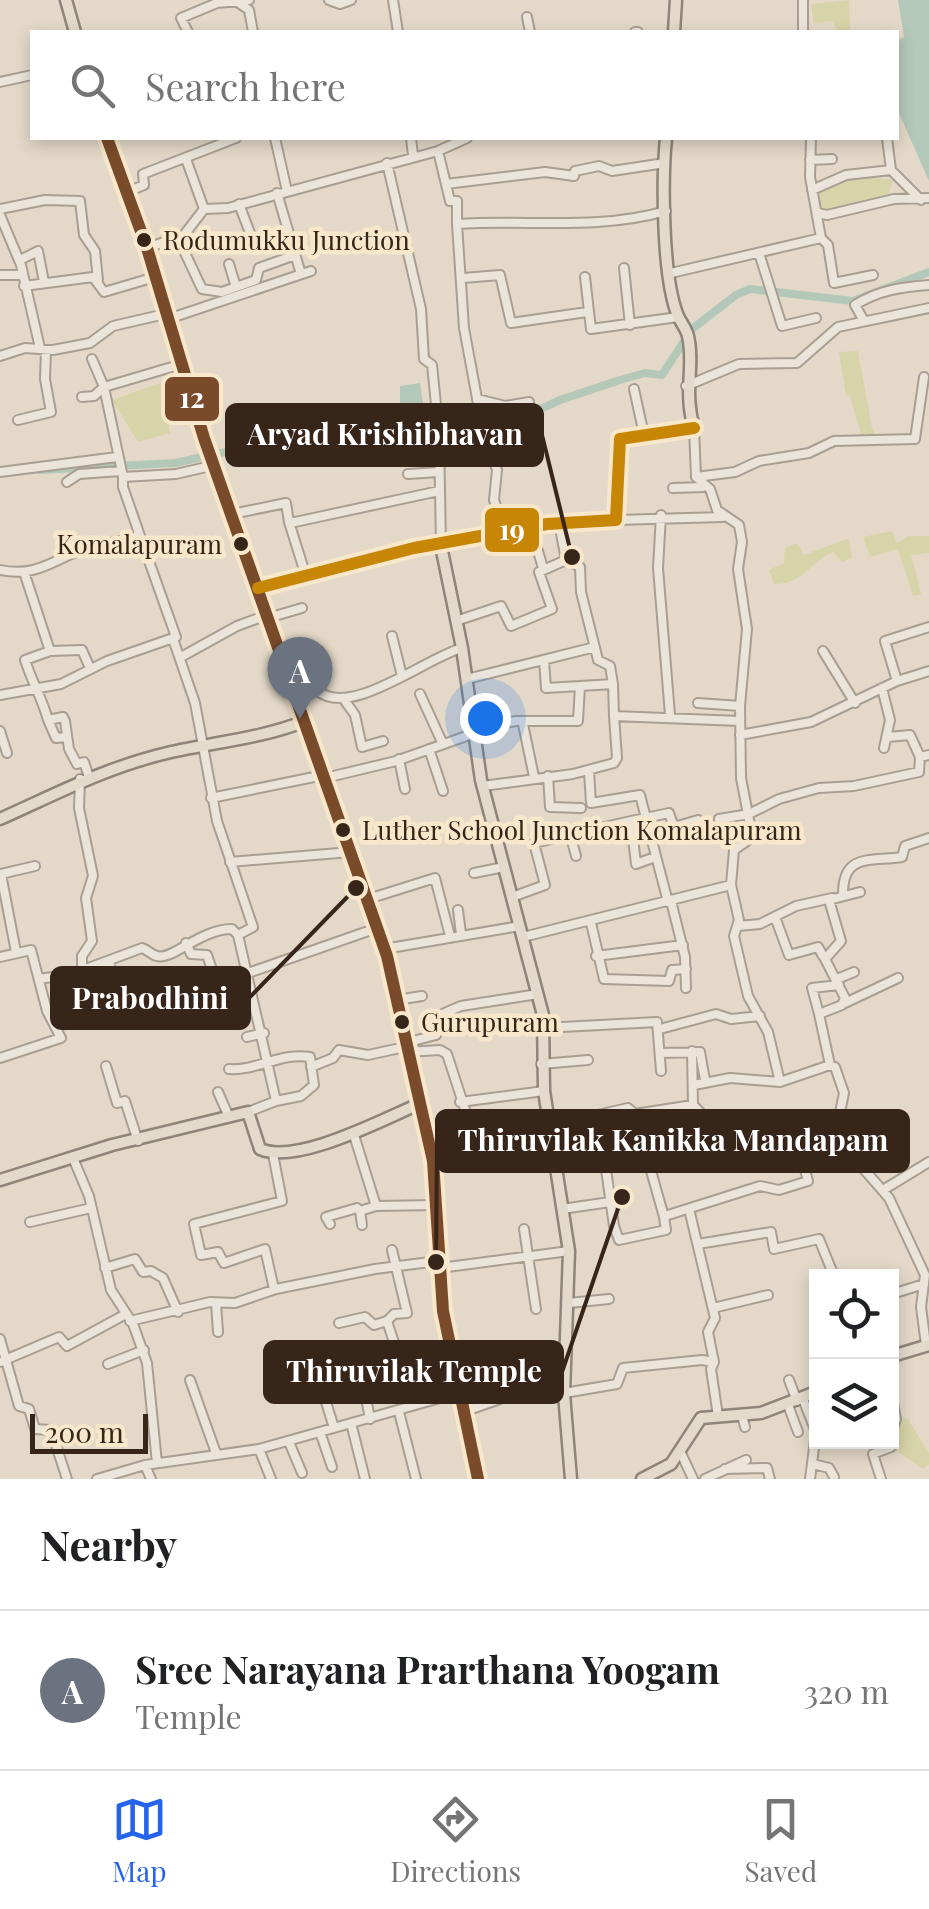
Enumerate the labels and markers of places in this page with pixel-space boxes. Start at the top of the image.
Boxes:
place label: Rodumukku Junction [163,222,410,257]
marker: Rodumukku Junction [134,230,154,250]
callout: Aryad Krishibhavan [227,405,542,465]
place label: Komalapuram [56,526,222,561]
marker: Komalapuram [231,534,251,554]
pin: A [268,636,332,719]
place label: Luther School Junction Komalapuram [362,812,802,847]
marker: Luther School Junction Komalapuram [333,820,353,840]
callout: Prabodhini [52,968,249,1028]
place label: Gurupuram [421,1004,559,1039]
marker: Gurupuram [392,1012,412,1032]
callout: Thiruvilak Kanikka Mandapam [437,1111,908,1171]
callout: Thiruvilak Temple [265,1342,562,1402]

